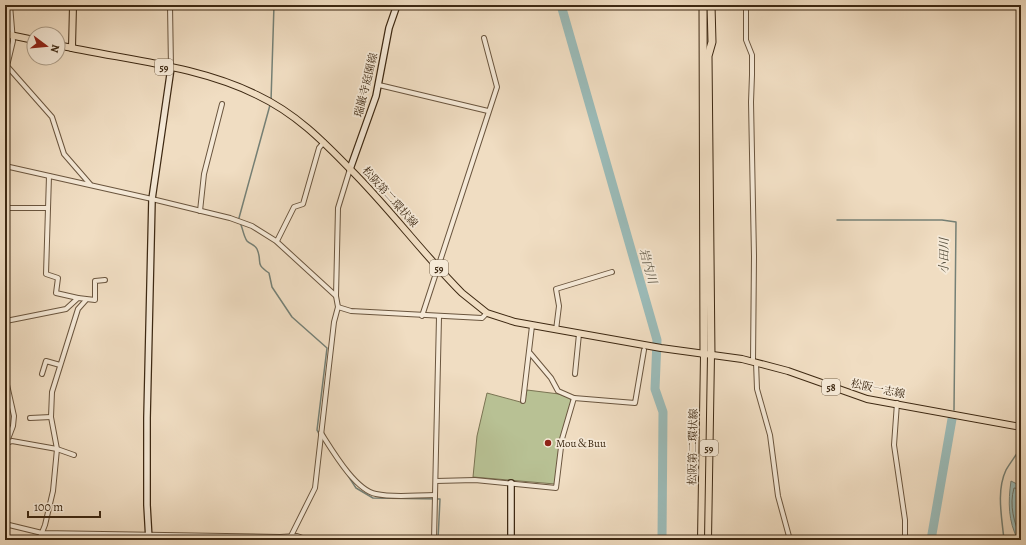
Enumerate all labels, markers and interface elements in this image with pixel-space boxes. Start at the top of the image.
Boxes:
north arrow [26,26,66,66]
text: N [47,43,63,55]
street label: 瑞巌寺庭園線 [351,51,381,119]
road number: 59 [155,59,173,75]
street label: 松阪第二環状線 [359,163,421,231]
water label: 小田川 [936,236,952,274]
water label: 岩内川 [635,246,661,287]
road number: 59 [430,260,448,276]
street label: 松阪一志線 [850,376,906,402]
road number: 58 [822,379,840,395]
street label: 松阪第二環状線 [685,408,701,486]
place label: Mou＆Buu [556,436,606,451]
marker: Mou＆Buu [543,438,553,448]
road number: 59 [700,440,718,456]
scale bar [28,493,100,519]
text: 100 m [34,499,63,515]

